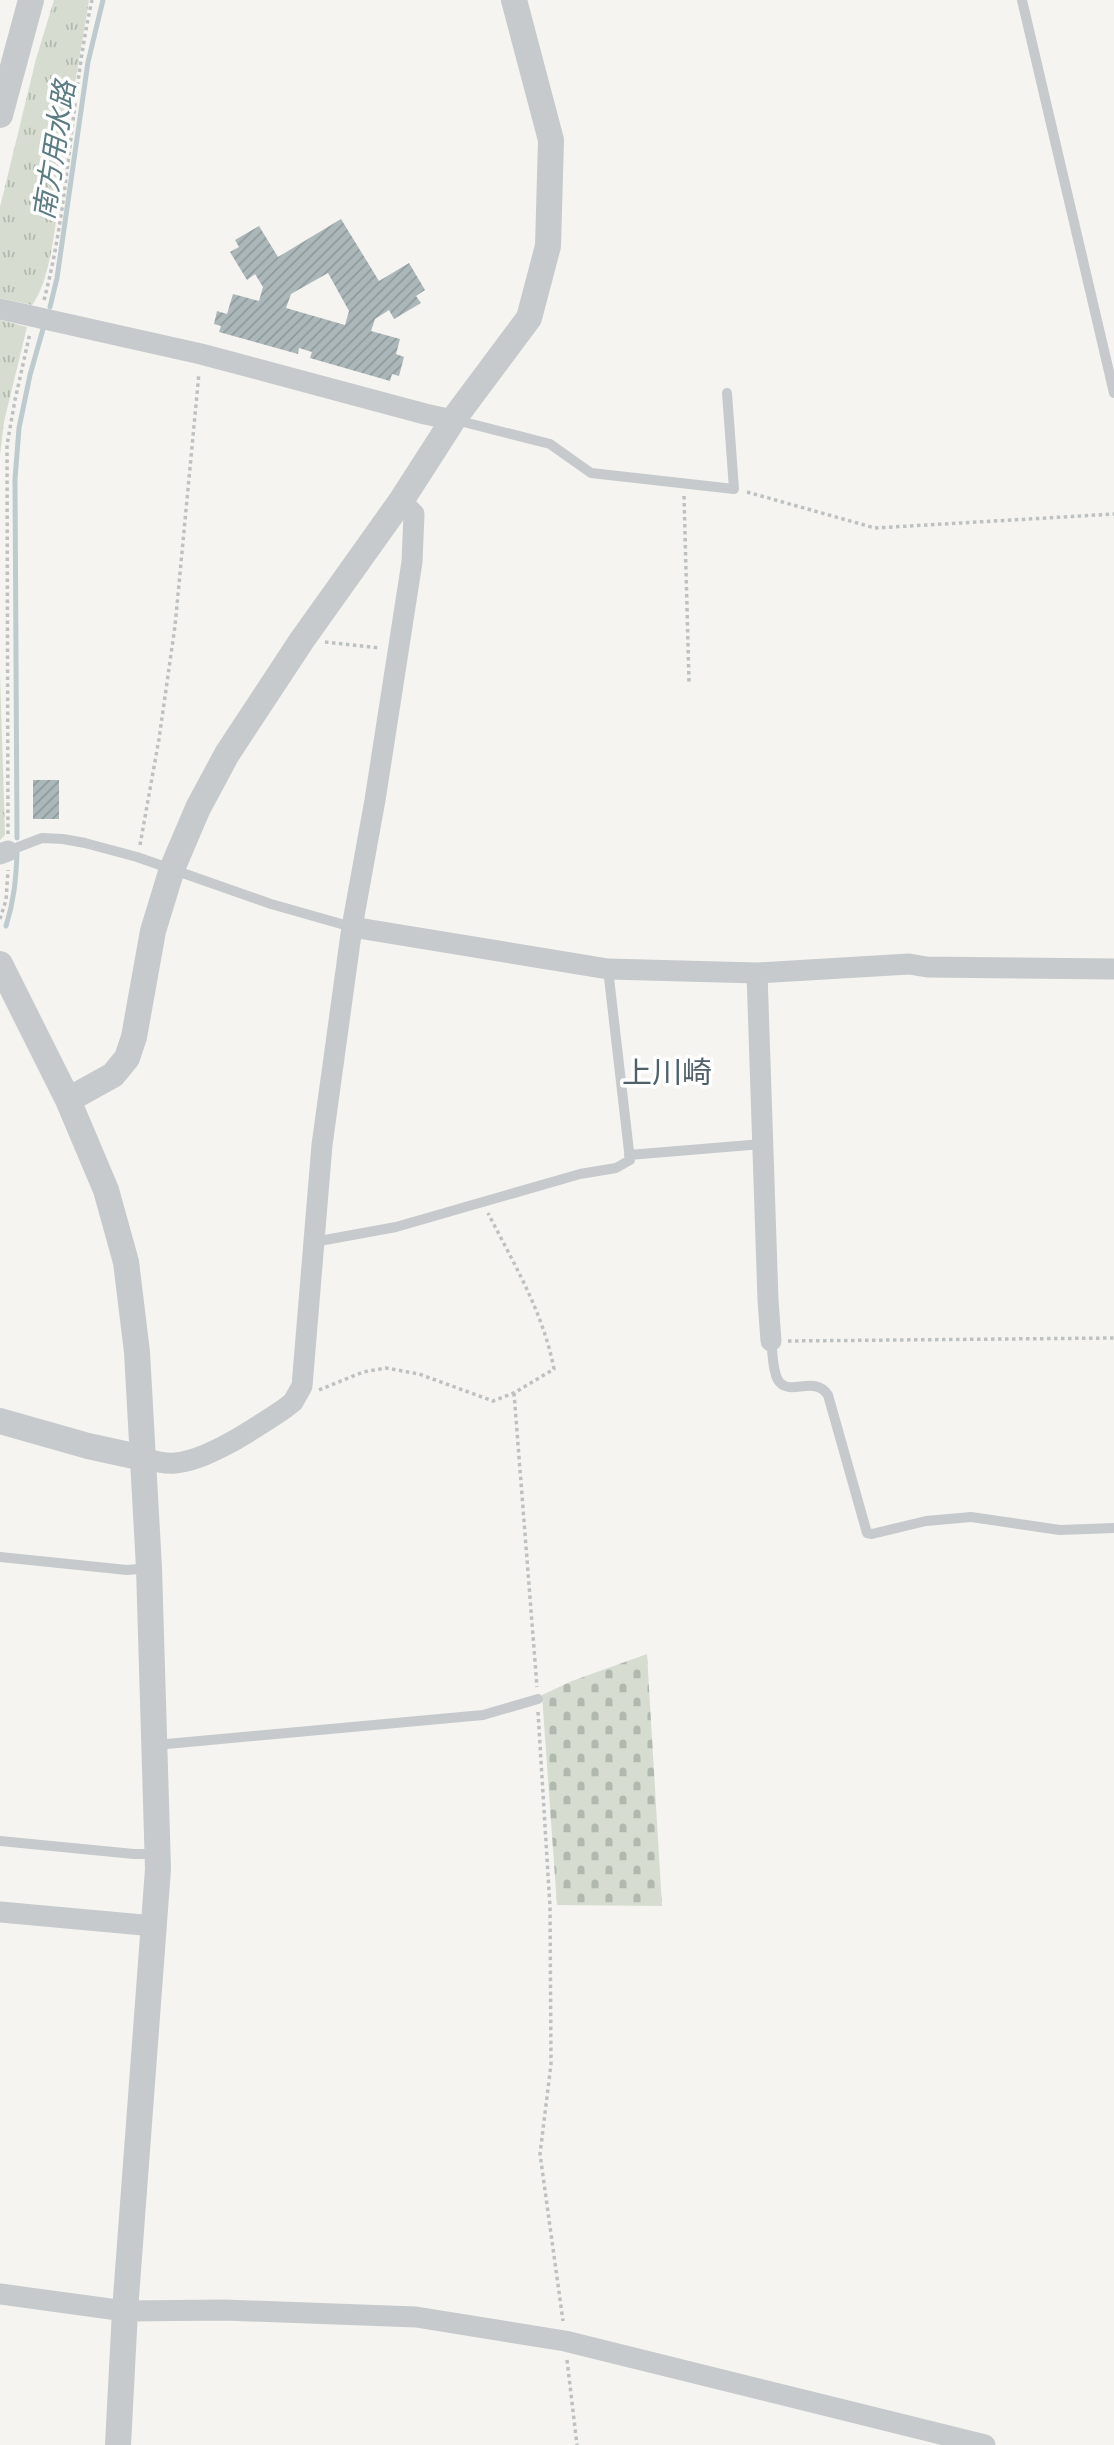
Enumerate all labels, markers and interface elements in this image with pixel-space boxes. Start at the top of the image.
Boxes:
water label: 南方用水路 [25,76,81,222]
district label: 上川崎 [622,1053,712,1089]

